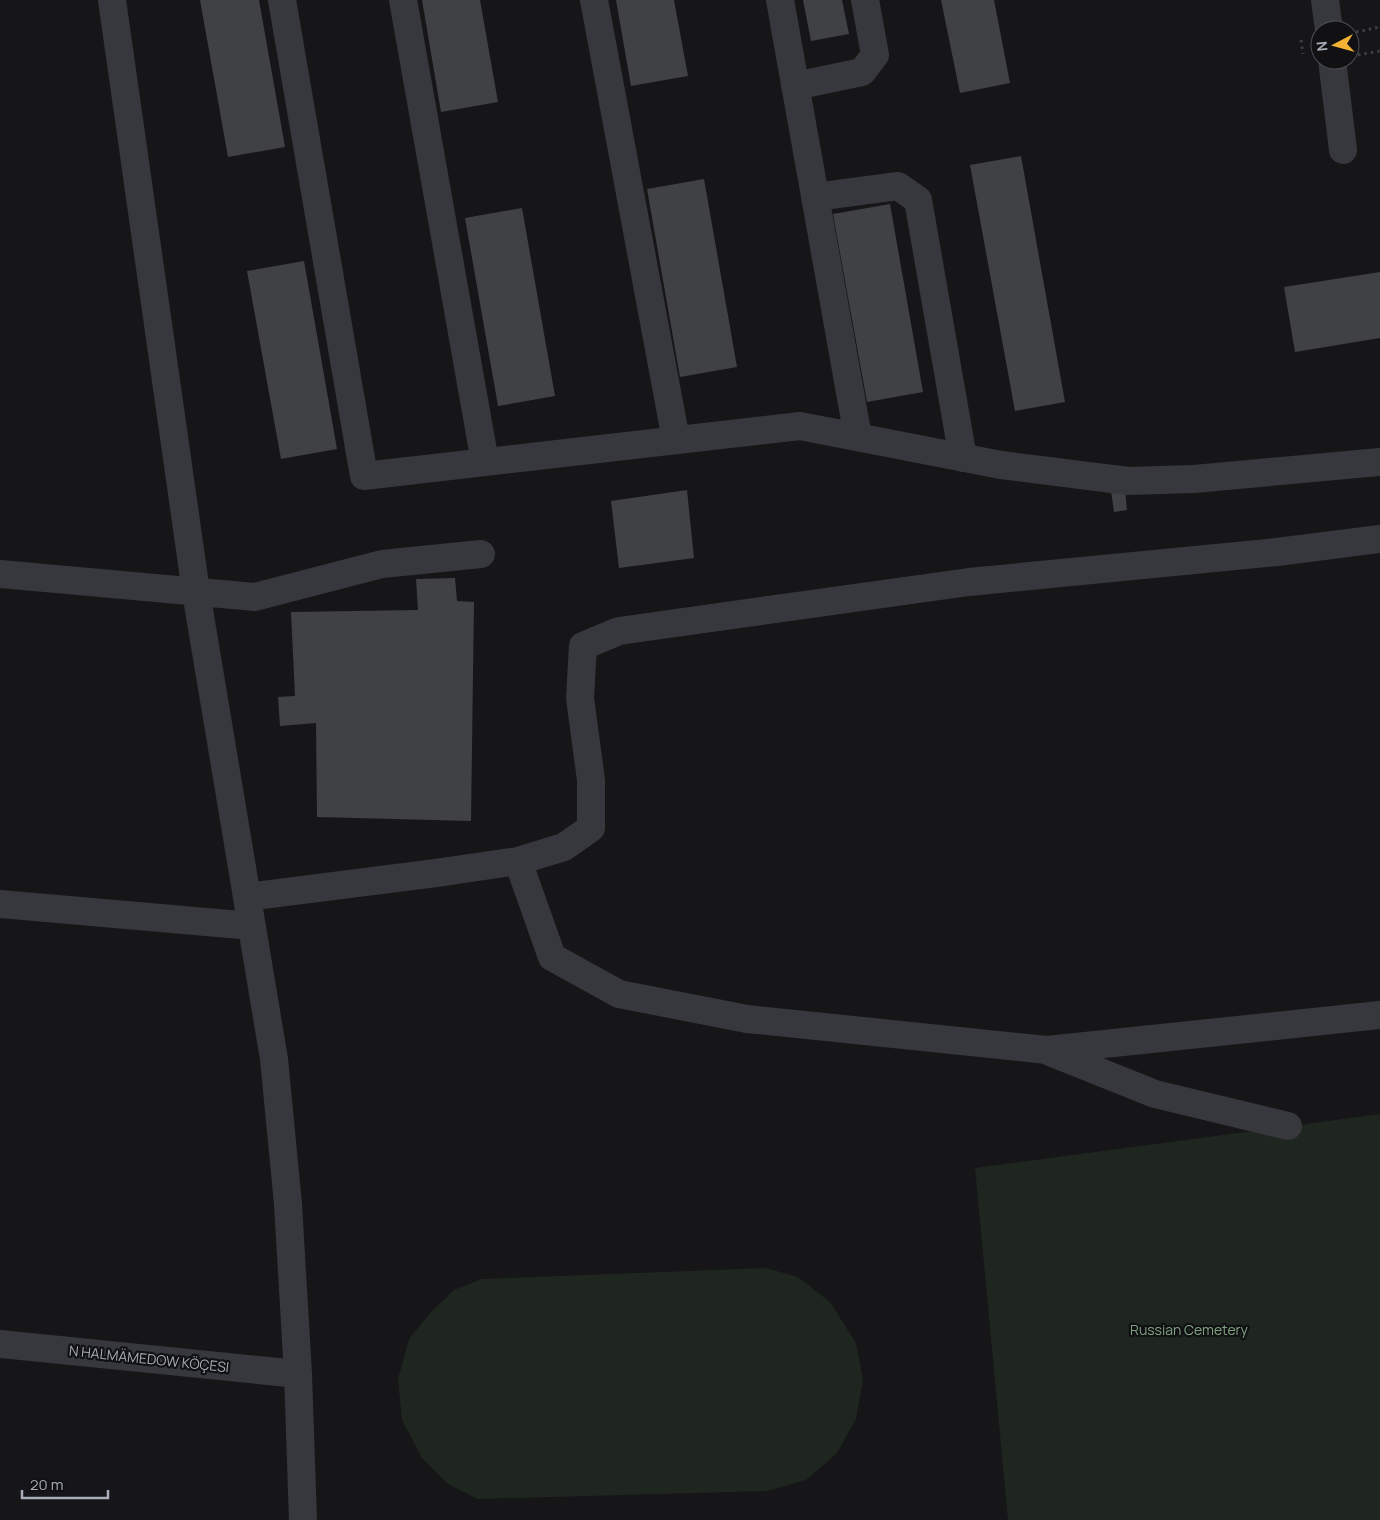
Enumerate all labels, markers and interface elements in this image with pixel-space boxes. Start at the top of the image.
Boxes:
north arrow [1310,20,1360,70]
text: N [1312,40,1332,52]
park label: Russian Cemetery [1130,1320,1249,1339]
street label: N HALMÄMEDOW KÖÇESI [68,1341,230,1376]
scale bar [22,1468,109,1500]
text: 20 m [30,1474,63,1495]

